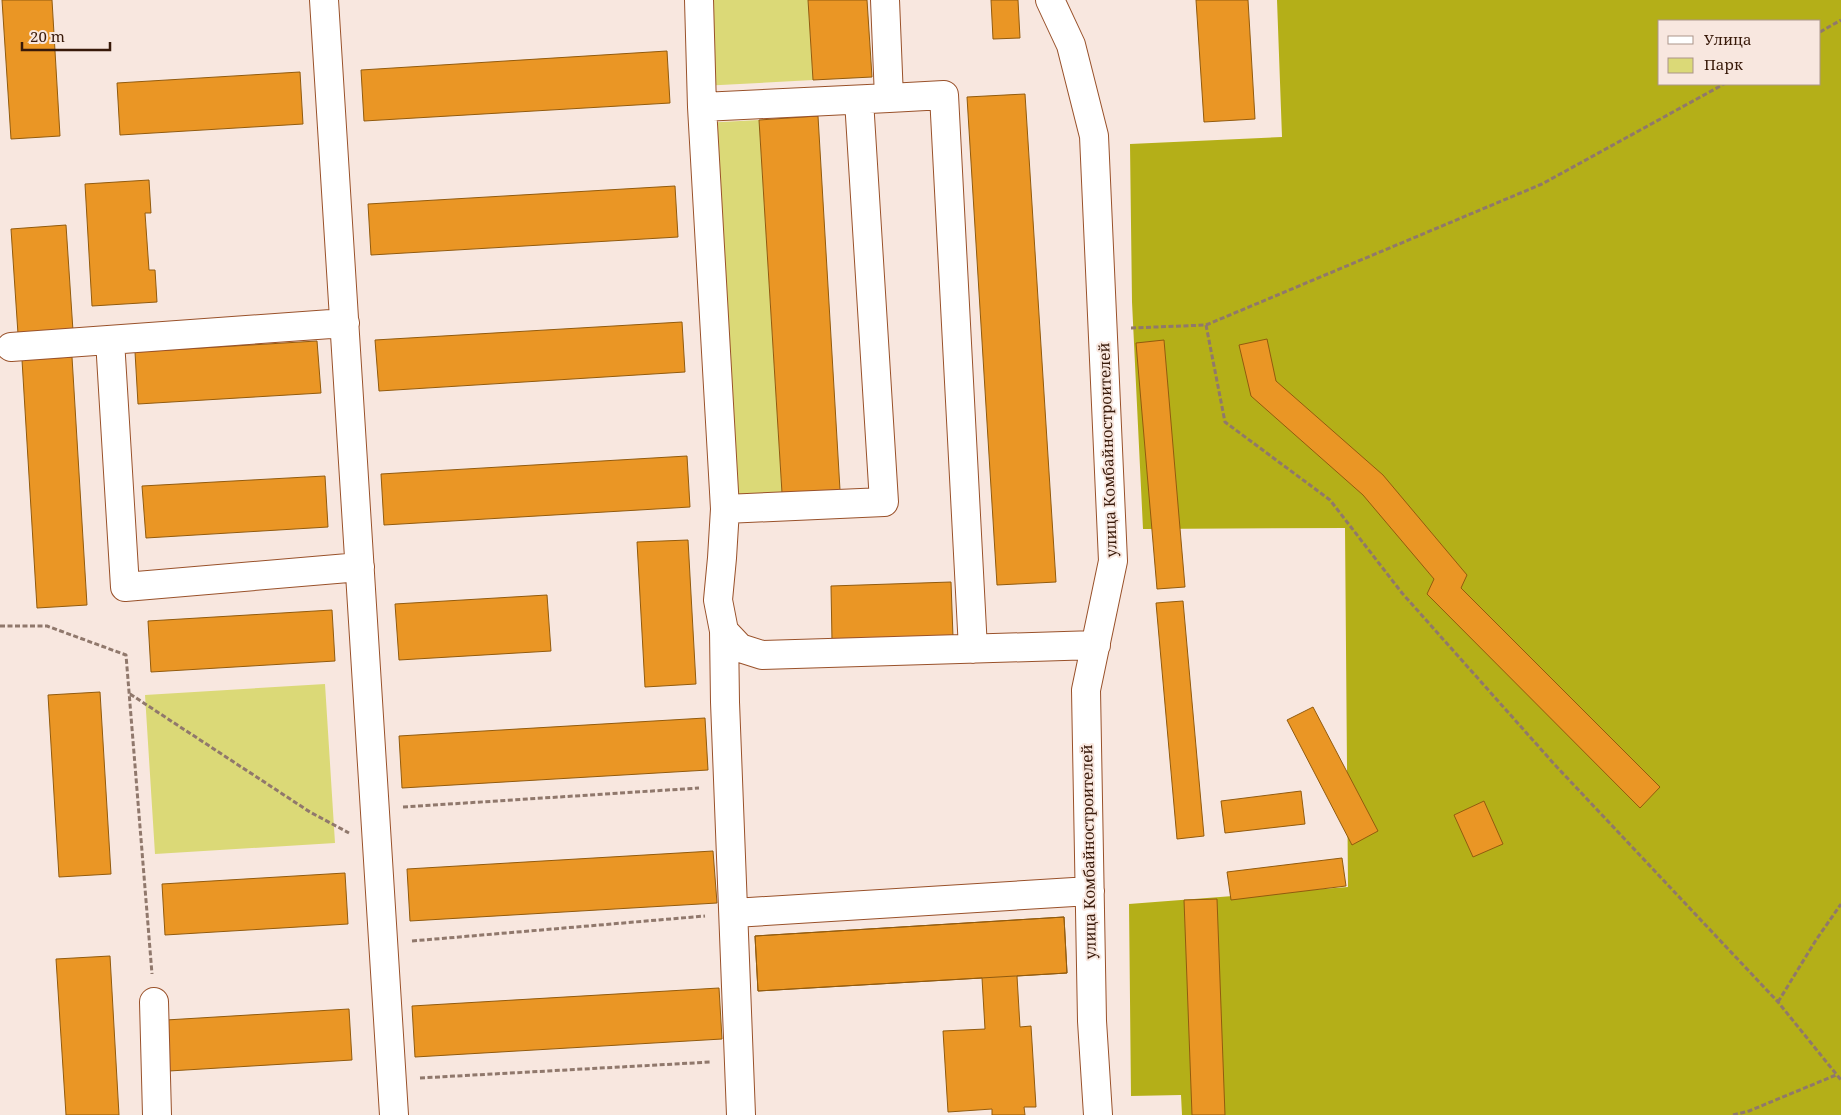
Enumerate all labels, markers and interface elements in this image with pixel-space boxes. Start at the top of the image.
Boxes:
scale bar [22,20,110,52]
legend [1658,20,1821,85]
text: 20 m [30,26,65,46]
text: Улица [1704,29,1752,49]
text: Парк [1704,54,1743,74]
street label: улица Комбайностроителей [1093,342,1121,558]
street label: улица Комбайностроителей [1076,744,1100,960]

